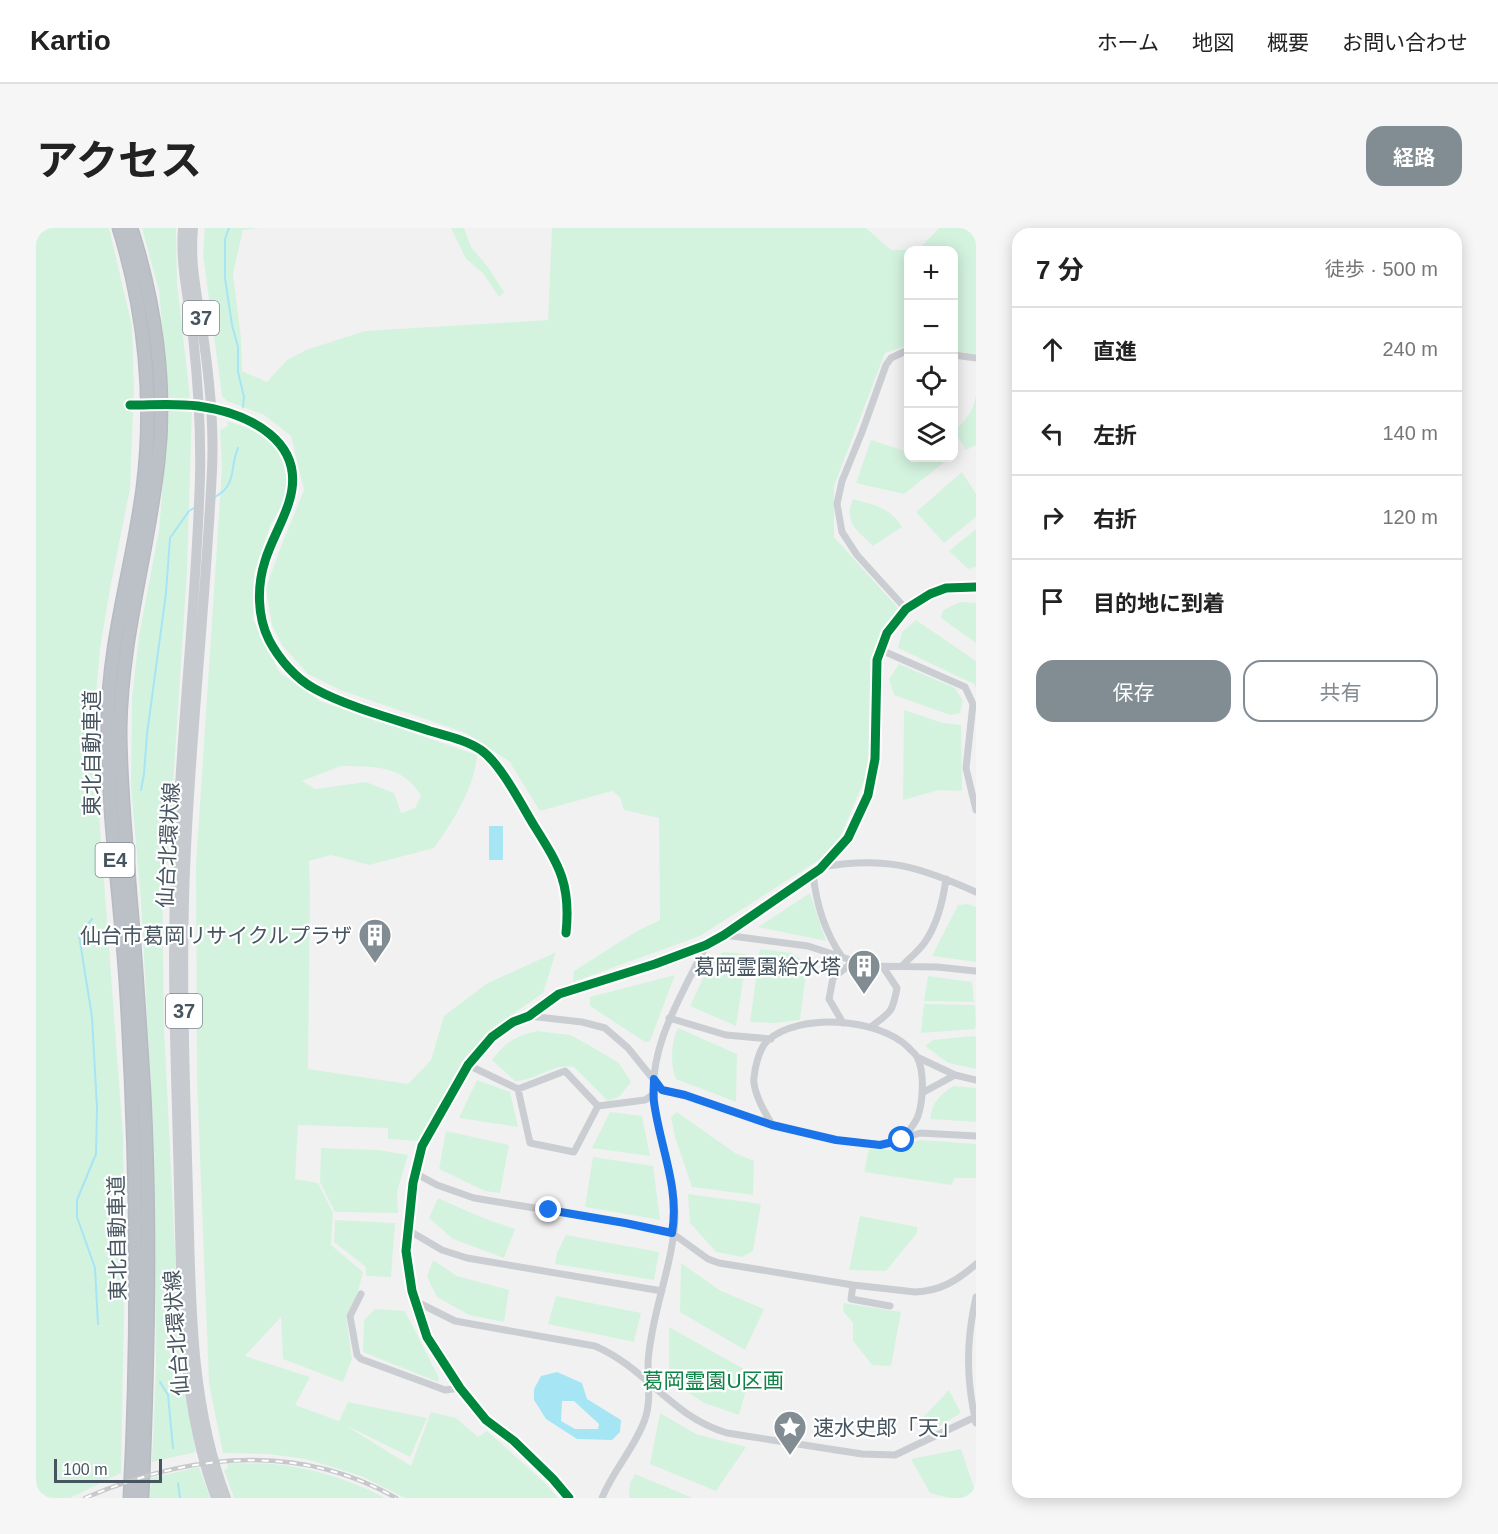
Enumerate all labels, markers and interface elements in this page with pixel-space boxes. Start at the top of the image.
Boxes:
text: Kartio [30,25,111,56]
text: ホーム [1097,31,1159,54]
text: 地図 [1192,31,1234,54]
text: 概要 [1267,31,1309,54]
text: お問い合わせ [1342,31,1468,54]
button: 経路 [1366,126,1462,186]
text: アクセス [36,137,202,184]
map controls [904,246,958,462]
button: + [904,246,958,300]
text: 7 分 [1036,255,1084,285]
text: 徒歩 · 500 m [1325,258,1438,280]
button: − [904,300,958,354]
road number: 37 [183,301,219,335]
icon: ahead [1036,333,1069,366]
text: 240 m [1382,338,1438,360]
text: 直進 [1093,339,1137,364]
button: locate [904,354,958,408]
button: layers [904,408,958,462]
icon: left [1036,417,1069,450]
text: 140 m [1382,422,1438,444]
text: 左折 [1093,423,1137,448]
icon: right [1036,501,1069,534]
text: 120 m [1382,506,1438,528]
text: 右折 [1093,507,1137,532]
icon: arrive [1036,585,1069,618]
text: 目的地に到着 [1093,591,1225,616]
button: 保存 [1036,660,1231,722]
button: 共有 [1243,660,1438,722]
street label: 東北自動車道 [80,690,103,816]
street label: 仙台北環状線 [153,781,183,909]
road number: E4 [96,843,134,877]
building icon: 仙台市葛岡リサイクルプラザ [357,917,393,964]
place label: 仙台市葛岡リサイクルプラザ [80,924,352,947]
building icon: 葛岡霊園給水塔 [846,948,882,995]
place label: 葛岡霊園給水塔 [694,955,841,978]
road number: 37 [166,994,202,1028]
route start [888,1126,914,1152]
street label: 東北自動車道 [104,1175,130,1301]
route end [535,1196,561,1222]
street label: 仙台北環状線 [160,1269,192,1397]
park label: 葛岡霊園U区画 [642,1369,784,1392]
place icon: 速水史郎「天」 [772,1409,808,1456]
place label: 速水史郎「天」 [813,1416,960,1439]
scale bar [54,1456,162,1484]
text: 100 m [63,1461,107,1478]

